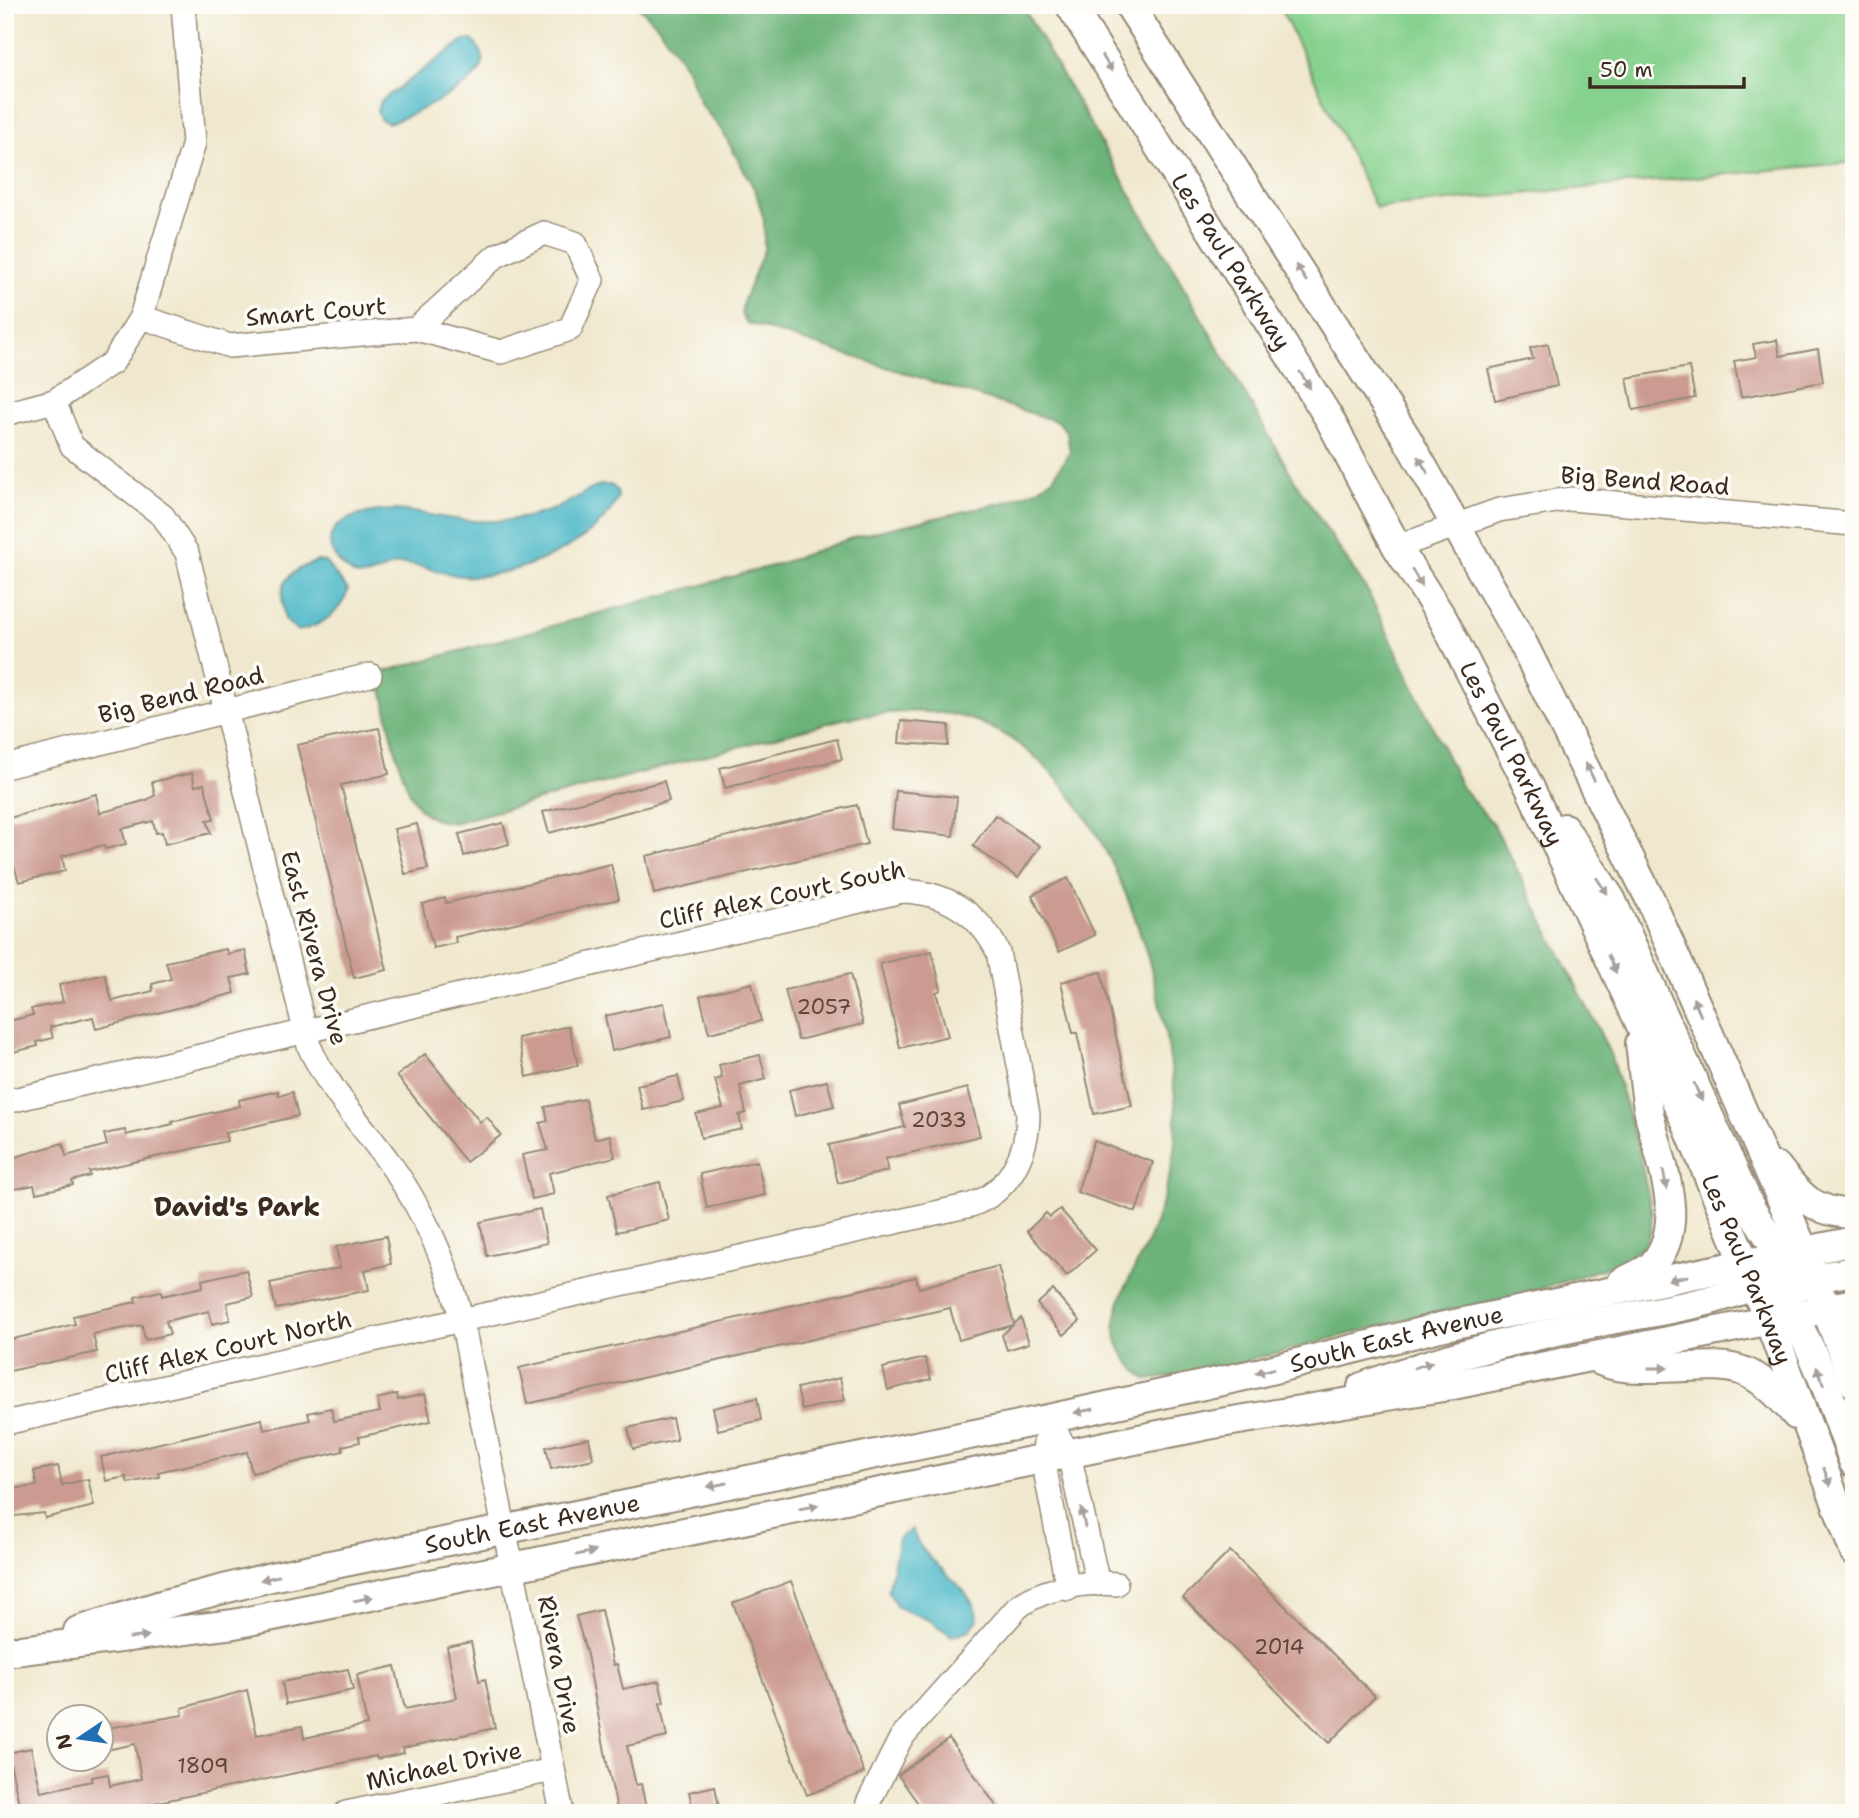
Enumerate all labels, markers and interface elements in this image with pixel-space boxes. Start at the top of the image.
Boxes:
scale bar [1590,46,1744,90]
one-way arrow [1100,53,1113,72]
text: 50 m [1600,56,1653,84]
street label: Les Paul Parkway [1164,167,1298,356]
one-way arrow [1295,263,1308,282]
street label: Smart Court [244,290,388,334]
one-way arrow [1299,371,1312,390]
one-way arrow [1417,455,1429,474]
street label: Big Bend Road [1559,459,1731,503]
one-way arrow [1411,569,1424,588]
street label: Les Paul Parkway [1452,656,1571,852]
street label: Big Bend Road [95,659,267,731]
one-way arrow [1584,762,1595,782]
street label: East Rivera Drive [273,847,355,1049]
street label: Cliff Alex Court South [656,853,908,937]
one-way arrow [1595,876,1608,895]
one-way arrow [1606,954,1618,974]
house number: 2057 [797,993,851,1021]
one-way arrow [1691,997,1703,1017]
one-way arrow [1692,1082,1704,1102]
house number: 2033 [911,1106,967,1134]
one-way arrow [1660,1169,1671,1191]
street label: Les Paul Parkway [1694,1169,1800,1369]
district label: David's Park [154,1189,320,1224]
one-way arrow [1667,1272,1689,1283]
street label: South East Avenue [1286,1298,1506,1380]
street label: Cliff Alex Court North [101,1303,355,1391]
one-way arrow [1413,1359,1434,1370]
one-way arrow [1647,1362,1669,1374]
one-way arrow [1254,1366,1276,1377]
one-way arrow [1815,1366,1826,1387]
one-way arrow [1073,1406,1095,1417]
one-way arrow [1822,1466,1833,1487]
one-way arrow [706,1480,728,1491]
street label: South East Avenue [422,1486,643,1561]
one-way arrow [798,1501,820,1512]
one-way arrow [1078,1507,1089,1529]
one-way arrow [575,1547,597,1558]
one-way arrow [258,1572,280,1583]
one-way arrow [352,1593,374,1604]
street label: Rivera Drive [530,1593,588,1737]
one-way arrow [128,1631,150,1642]
house number: 2014 [1254,1633,1304,1661]
north arrow [46,1702,116,1772]
text: N [50,1732,78,1752]
street label: Michael Drive [363,1734,525,1798]
house number: 1809 [177,1752,229,1780]

